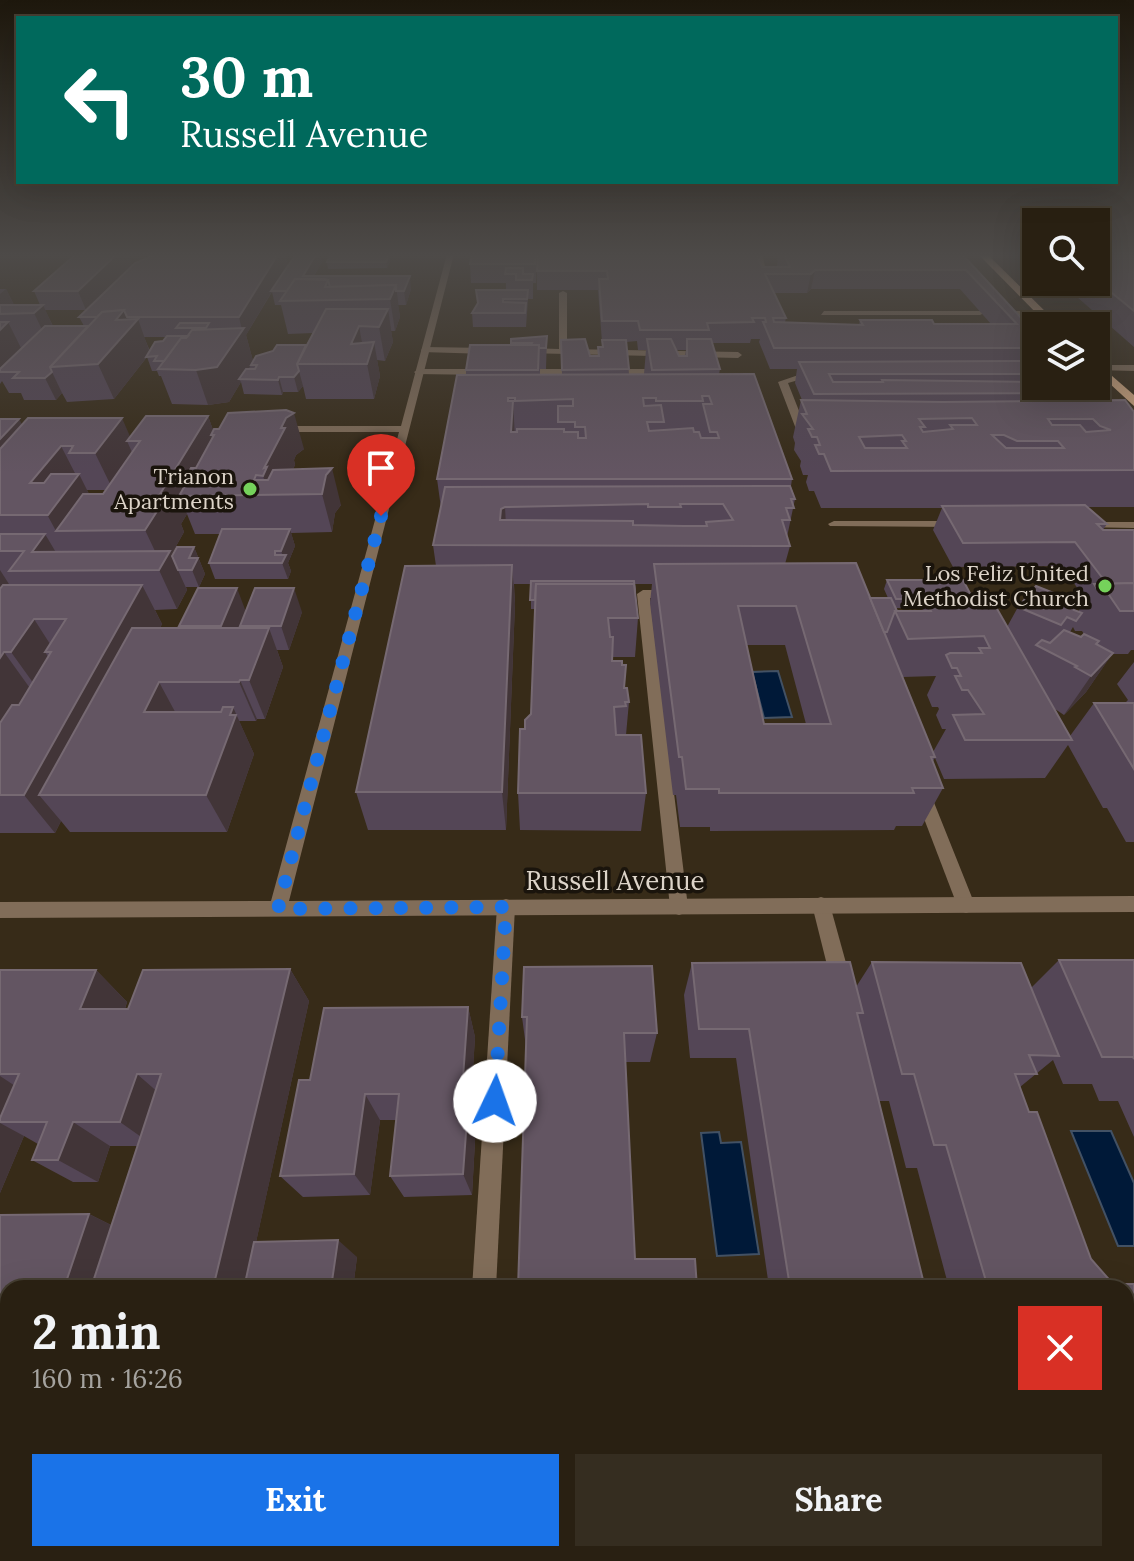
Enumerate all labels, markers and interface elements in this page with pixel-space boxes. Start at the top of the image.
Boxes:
text: 30 m [180,41,313,112]
icon: left [48,48,152,152]
text: Russell Avenue [180,111,428,157]
map controls [1022,208,1110,400]
button: search [1022,208,1110,296]
button: layers [1022,312,1110,400]
pin [347,434,415,516]
icon: arrive [359,446,403,490]
place label: Trianon Apartments [113,462,234,515]
marker: Trianon Apartments [241,480,259,498]
place label: Los Feliz United Methodist Church [903,559,1089,612]
marker: Los Feliz United Methodist Church [1096,577,1114,595]
street label: Russell Avenue [525,864,705,897]
position arrow [453,1059,537,1143]
text: 2 min [32,1301,161,1362]
button: close [1018,1306,1102,1390]
text: 160 m · 16:26 [32,1362,183,1395]
button: Exit [32,1454,559,1546]
button: Share [575,1454,1102,1546]

